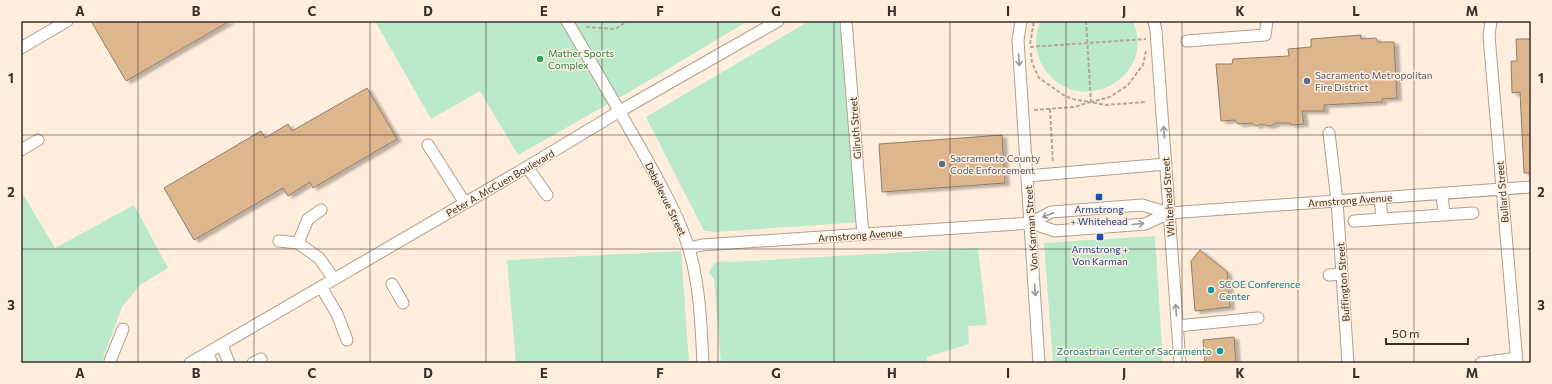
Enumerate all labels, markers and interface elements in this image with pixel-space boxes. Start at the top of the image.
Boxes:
text: A [75,3,85,19]
text: B [192,3,201,19]
text: C [308,3,317,19]
text: D [423,3,433,19]
text: E [540,3,548,19]
text: F [656,3,664,19]
text: G [771,3,781,19]
text: H [887,3,897,19]
text: I [1006,3,1010,19]
text: J [1122,3,1126,19]
text: K [1235,3,1245,19]
text: L [1352,3,1360,19]
text: M [1466,3,1478,19]
place label: Mather Sports Complex [548,47,615,71]
one-way arrow [1016,53,1023,66]
marker: Mather Sports Complex [535,54,545,64]
place label: Sacramento Metropolitan Fire District [1315,69,1433,93]
text: 1 [8,70,14,86]
text: 1 [1538,70,1544,86]
marker: Sacramento Metropolitan Fire District [1302,76,1312,86]
street label: Gilruth Street [847,97,863,159]
one-way arrow [1160,126,1167,139]
street label: Peter A. McCuen Boulevard [444,147,556,219]
place label: Sacramento County Code Enforcement [950,152,1040,176]
street label: Whitehead Street [1159,157,1177,237]
marker: Sacramento County Code Enforcement [937,159,947,169]
street label: Debellevue Street [643,160,689,238]
street label: Bullard Street [1493,161,1511,223]
text: 2 [7,184,15,200]
text: 2 [1537,184,1545,200]
street label: Von Karman Street [1022,185,1040,271]
street label: Armstrong Avenue [1307,191,1393,209]
marker: Armstrong + Whitehead [1094,192,1104,202]
place label: Armstrong + Whitehead [1070,203,1128,227]
one-way arrow [1043,211,1055,219]
one-way arrow [1131,221,1144,228]
street label: Armstrong Avenue [817,226,903,244]
marker: Armstrong + Von Karman [1095,232,1105,242]
street label: Buffington Street [1334,242,1352,322]
place label: Armstrong + Von Karman [1072,243,1129,267]
place label: SCOE Conference Center [1219,278,1300,302]
one-way arrow [1031,283,1038,296]
marker: SCOE Conference Center [1206,285,1216,295]
text: 3 [7,297,15,313]
text: 3 [1537,297,1545,313]
one-way arrow [1173,304,1180,317]
scale bar [1386,320,1468,346]
text: 50 m [1392,326,1420,340]
place label: Zoroastrian Center of Sacramento [1056,345,1212,357]
marker: Zoroastrian Center of Sacramento [1215,346,1225,356]
text: A [75,365,85,381]
text: B [192,365,201,381]
text: C [308,365,317,381]
text: D [423,365,433,381]
text: E [540,365,548,381]
text: F [656,365,664,381]
text: G [771,365,781,381]
text: H [887,365,897,381]
text: I [1006,365,1010,381]
text: J [1122,365,1126,381]
text: K [1235,365,1245,381]
text: L [1352,365,1360,381]
text: M [1466,365,1478,381]

